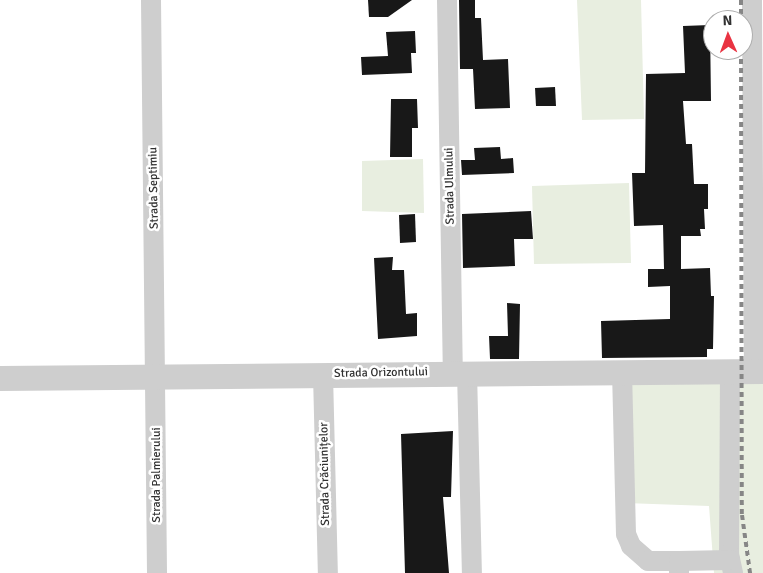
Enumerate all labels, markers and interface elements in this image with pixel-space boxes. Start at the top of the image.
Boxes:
north arrow [703,10,753,60]
text: N [722,12,733,29]
street label: Strada Septimiu [146,147,162,229]
street label: Strada Ulmului [442,147,458,225]
street label: Strada Orizontului [334,365,428,381]
street label: Strada Crăciunițelor [317,422,333,526]
street label: Strada Palmierului [150,427,164,523]

